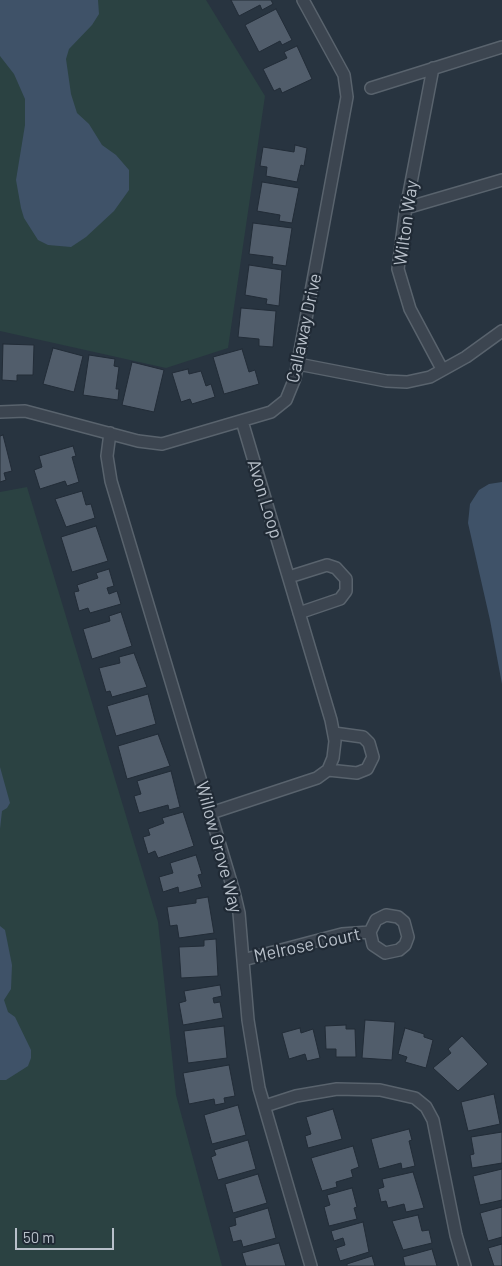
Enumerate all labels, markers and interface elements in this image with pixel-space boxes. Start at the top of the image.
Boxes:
street label: Wilton Way [389,179,423,267]
street label: Callaway Drive [282,271,326,385]
street label: Avon Loop [243,457,287,541]
street label: Willow Grove Way [191,779,247,915]
street label: Melrose Court [252,923,362,967]
scale bar [18,1218,116,1250]
text: 50 m [23,1228,55,1246]

